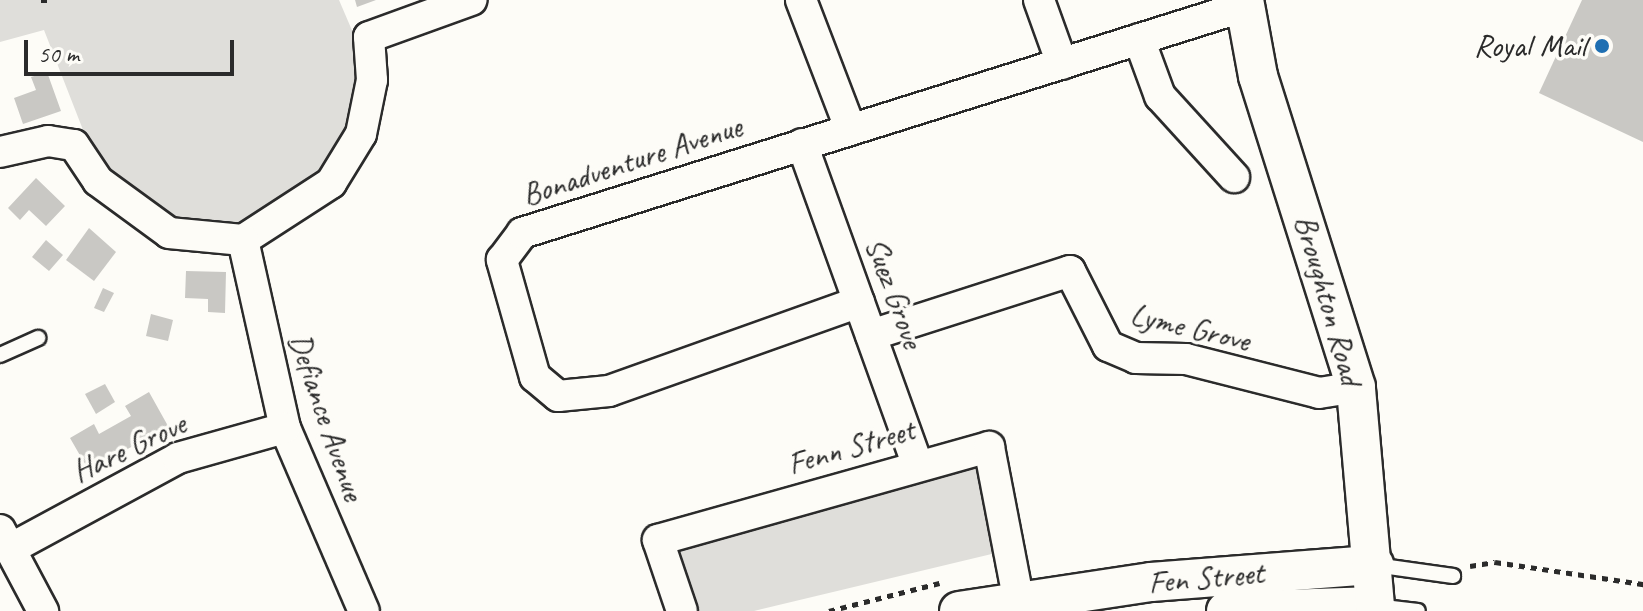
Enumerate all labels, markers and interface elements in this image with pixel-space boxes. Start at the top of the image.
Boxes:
scale bar [28,24,238,74]
place label: Royal Mail [1473,27,1586,65]
marker: Royal Mail [1593,37,1611,55]
text: 50 m [38,39,79,69]
street label: Bonadventure Avenue [517,107,747,215]
street label: Broughton Road [1285,211,1371,389]
street label: Suez Grove [856,233,932,353]
street label: Lyme Grove [1127,296,1253,360]
street label: Defiance Avenue [280,328,372,506]
street label: Hare Grove [66,405,192,491]
street label: Fenn Street [783,411,919,483]
street label: Fen Street [1146,554,1266,602]

